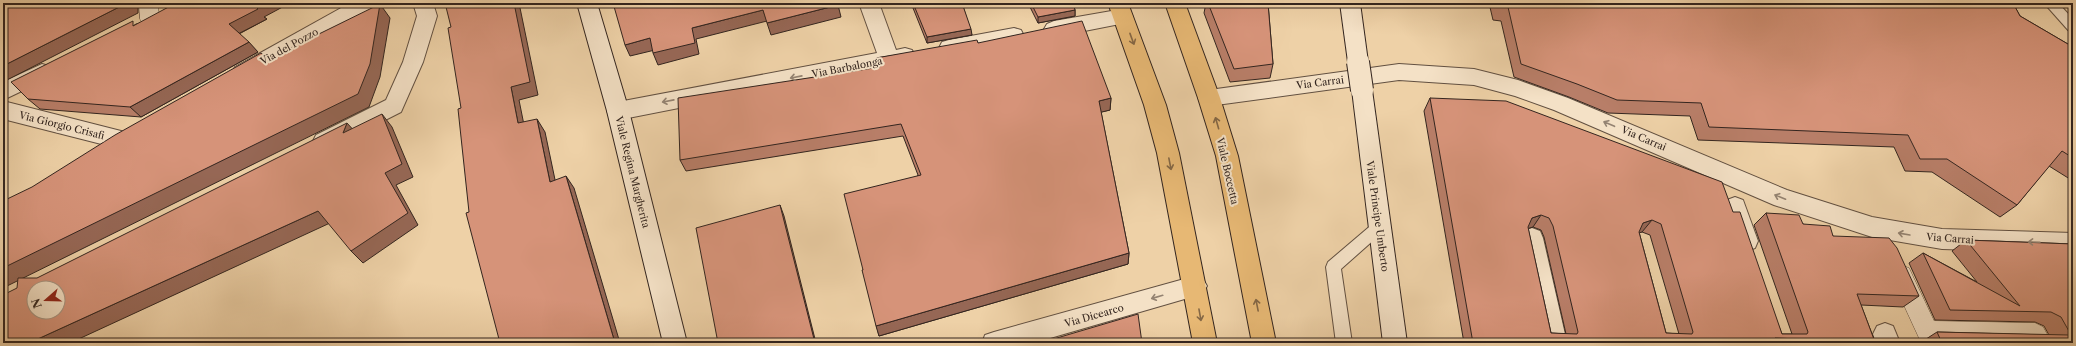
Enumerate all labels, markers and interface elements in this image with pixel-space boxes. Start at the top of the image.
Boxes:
street label: Via del Pozzo [257,25,321,68]
one-way arrow [1129,33,1136,46]
street label: Via Barbalonga [810,54,884,81]
one-way arrow [790,73,803,81]
street label: Via Carrai [1295,73,1345,92]
one-way arrow [662,98,675,106]
street label: Via Giorgio Crisafi [17,108,106,142]
street label: Viale Regina Margherita [612,114,653,230]
one-way arrow [1213,117,1220,130]
one-way arrow [1603,119,1615,127]
street label: Via Carrai [1618,123,1668,154]
street label: Viale Boccetta [1213,135,1242,207]
one-way arrow [1166,157,1174,170]
street label: Viale Principe Umberto [1363,159,1392,272]
one-way arrow [1775,192,1787,200]
one-way arrow [1898,229,1911,237]
street label: Via Carrai [1925,230,1974,247]
one-way arrow [2028,238,2041,246]
north arrow [26,280,66,320]
one-way arrow [1151,294,1164,301]
text: N [28,296,45,310]
one-way arrow [1252,299,1260,312]
street label: Via Dicearco [1062,301,1125,330]
one-way arrow [1196,308,1204,321]

